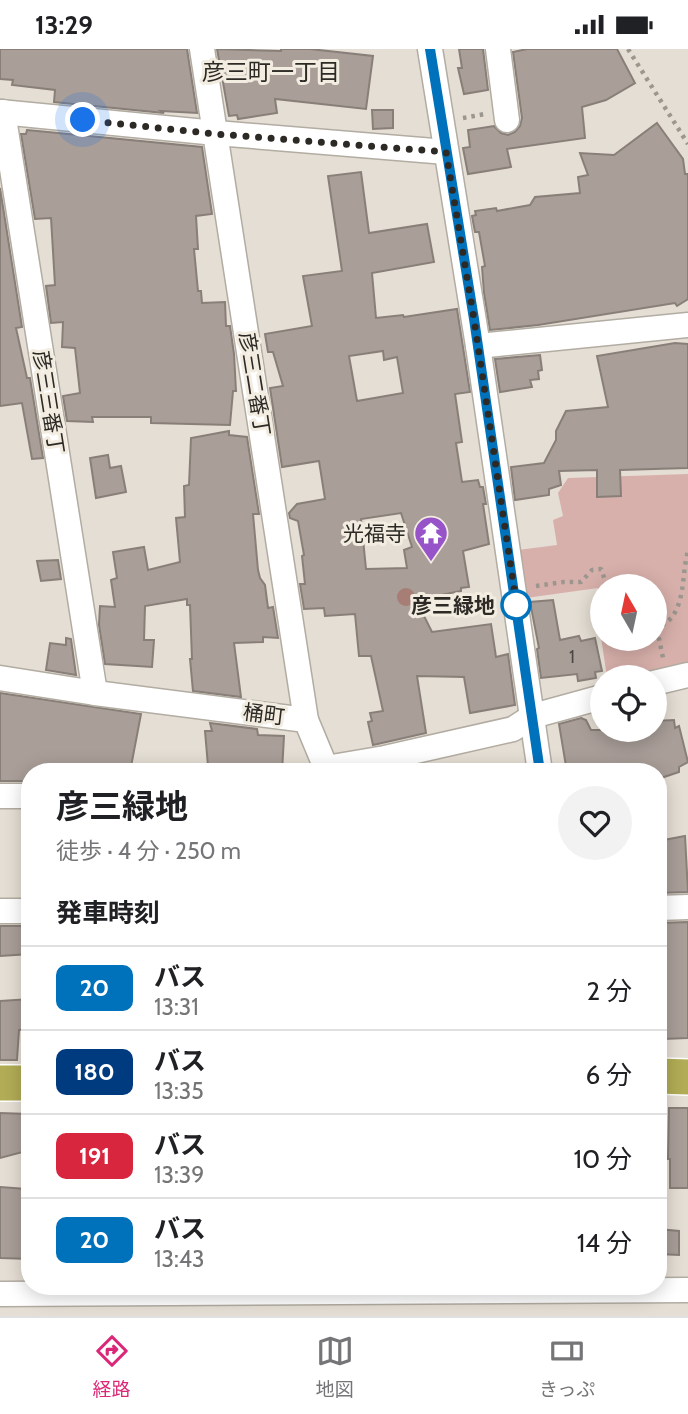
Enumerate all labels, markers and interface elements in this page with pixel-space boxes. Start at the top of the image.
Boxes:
text: 13:29 [35,9,93,41]
district label: 彦三町一丁目 [202,58,340,86]
your location [65,102,100,137]
street label: 彦三二番丁 [234,330,276,438]
street label: 彦三三番丁 [28,348,70,456]
temple icon: 光福寺 [412,514,450,563]
place label: 光福寺 [343,521,406,546]
north arrow [590,574,667,651]
map controls [590,574,667,742]
marker: 彦三緑地 [501,590,531,620]
place label: 彦三緑地 [411,593,495,618]
house number: 1 [569,646,575,668]
button: locate [590,665,667,742]
street label: 桶町 [242,699,286,729]
text: 彦三緑地 [56,786,188,826]
button: heart [558,786,632,860]
text: 徒歩 · 4 分 · 250 m [56,837,241,865]
text: 発車時刻 [56,897,160,929]
text: バス [154,961,206,993]
text: 20 [80,973,109,1002]
text: 2 分 [587,975,632,1007]
text: 13:31 [154,993,199,1021]
text: バス [154,1045,206,1077]
text: 180 [74,1057,115,1086]
text: 6 分 [585,1059,632,1091]
text: 13:35 [154,1077,204,1105]
text: バス [154,1129,206,1161]
text: 191 [79,1141,110,1170]
text: 10 分 [574,1143,632,1175]
text: 13:39 [154,1161,204,1189]
text: バス [154,1213,206,1245]
text: 20 [80,1225,109,1254]
text: 14 分 [577,1227,632,1259]
text: 13:43 [154,1245,204,1273]
tab: 経路 [93,1332,131,1401]
tab: 地図 [316,1332,354,1401]
tab: きっぷ [539,1332,595,1401]

